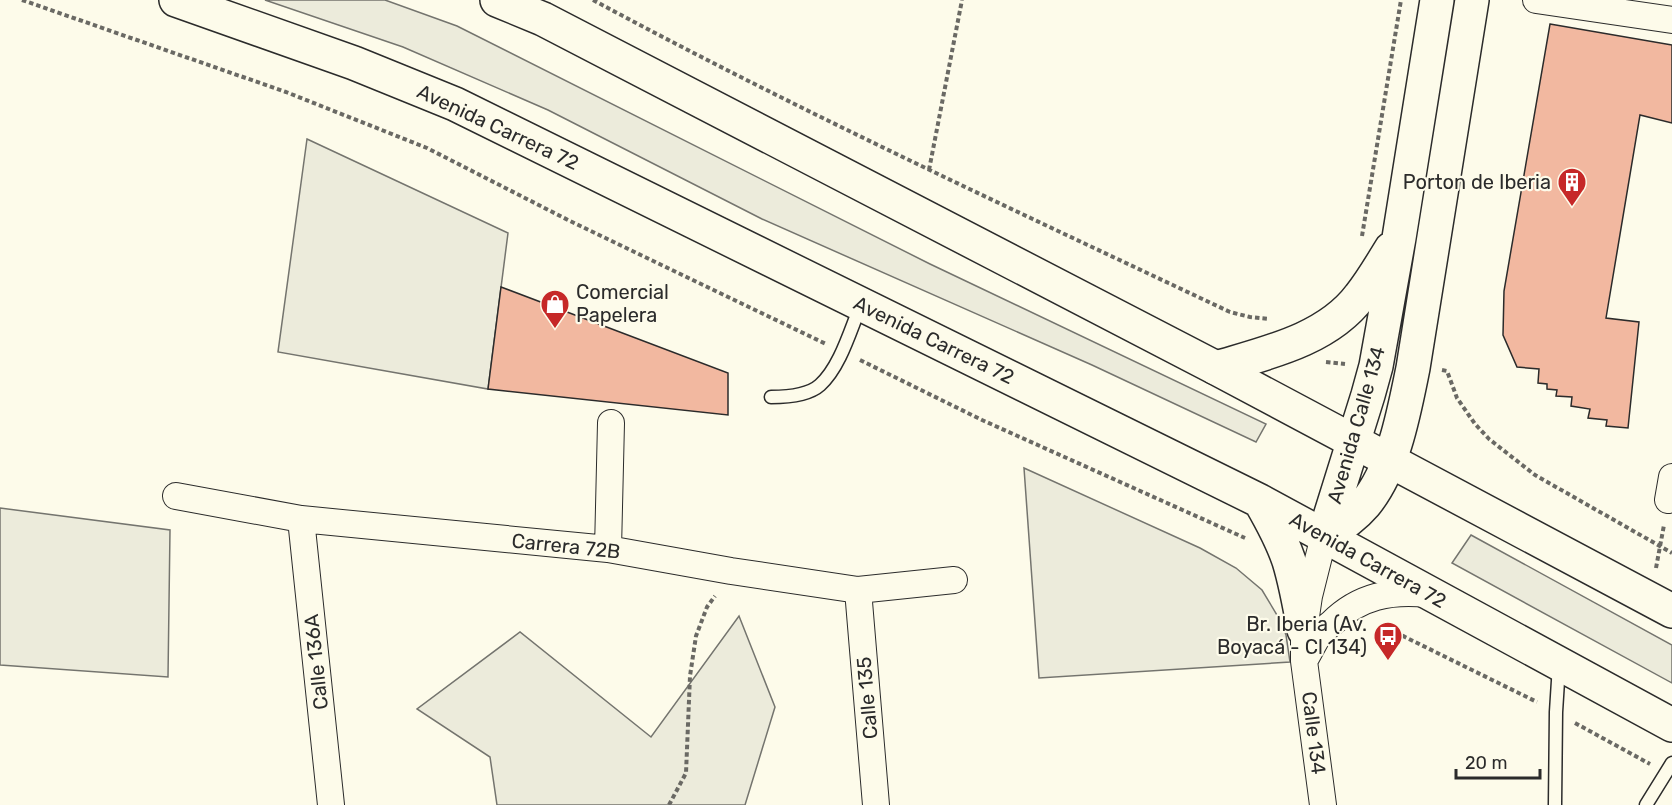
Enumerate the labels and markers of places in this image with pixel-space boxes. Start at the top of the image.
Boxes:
building icon: Porton de Iberia [1556,166,1588,208]
place label: Porton de Iberia [1403,170,1551,194]
place label: Comercial Papelera [576,280,669,327]
shop icon: Comercial Papelera [539,288,571,330]
place label: Br. Iberia (Av. Boyacá - Cl 134) [1217,612,1367,659]
bus stop icon: Br. Iberia (Av. Boyacá - Cl 134) [1372,620,1404,662]

